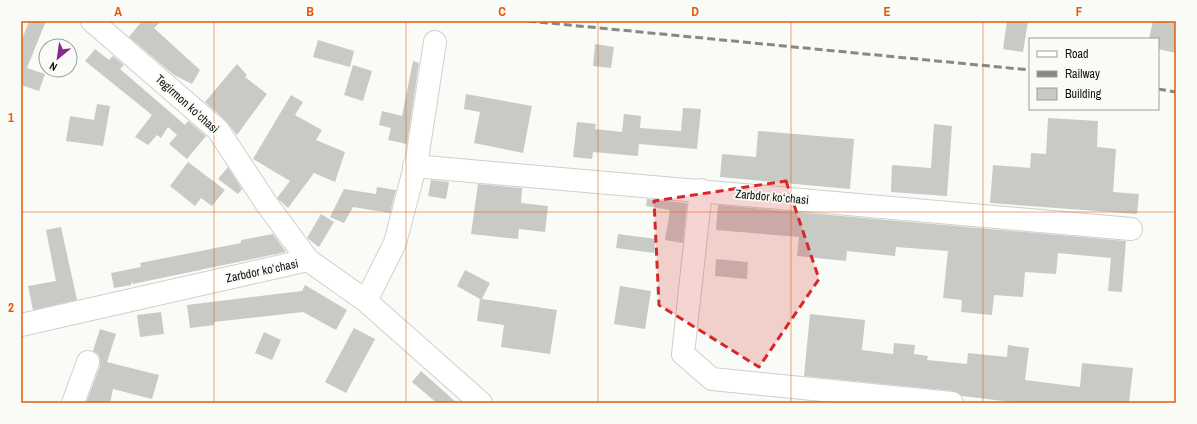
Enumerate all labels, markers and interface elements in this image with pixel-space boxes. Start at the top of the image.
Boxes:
text: A [114,3,122,20]
text: B [306,3,314,20]
text: C [498,3,506,20]
text: D [691,3,699,20]
text: E [883,3,891,20]
text: F [1076,3,1083,20]
north arrow [38,38,78,78]
legend [1029,38,1159,110]
text: Road [1065,46,1089,62]
text: N [47,59,59,74]
text: Railway [1065,66,1100,82]
street label: Tegirmon koʻchasi [152,71,222,137]
text: Building [1065,86,1102,102]
text: 1 [8,109,14,126]
street label: Zarbdor koʻchasi [735,186,809,208]
street label: Zarbdor koʻchasi [224,256,300,286]
text: 2 [8,299,14,316]

